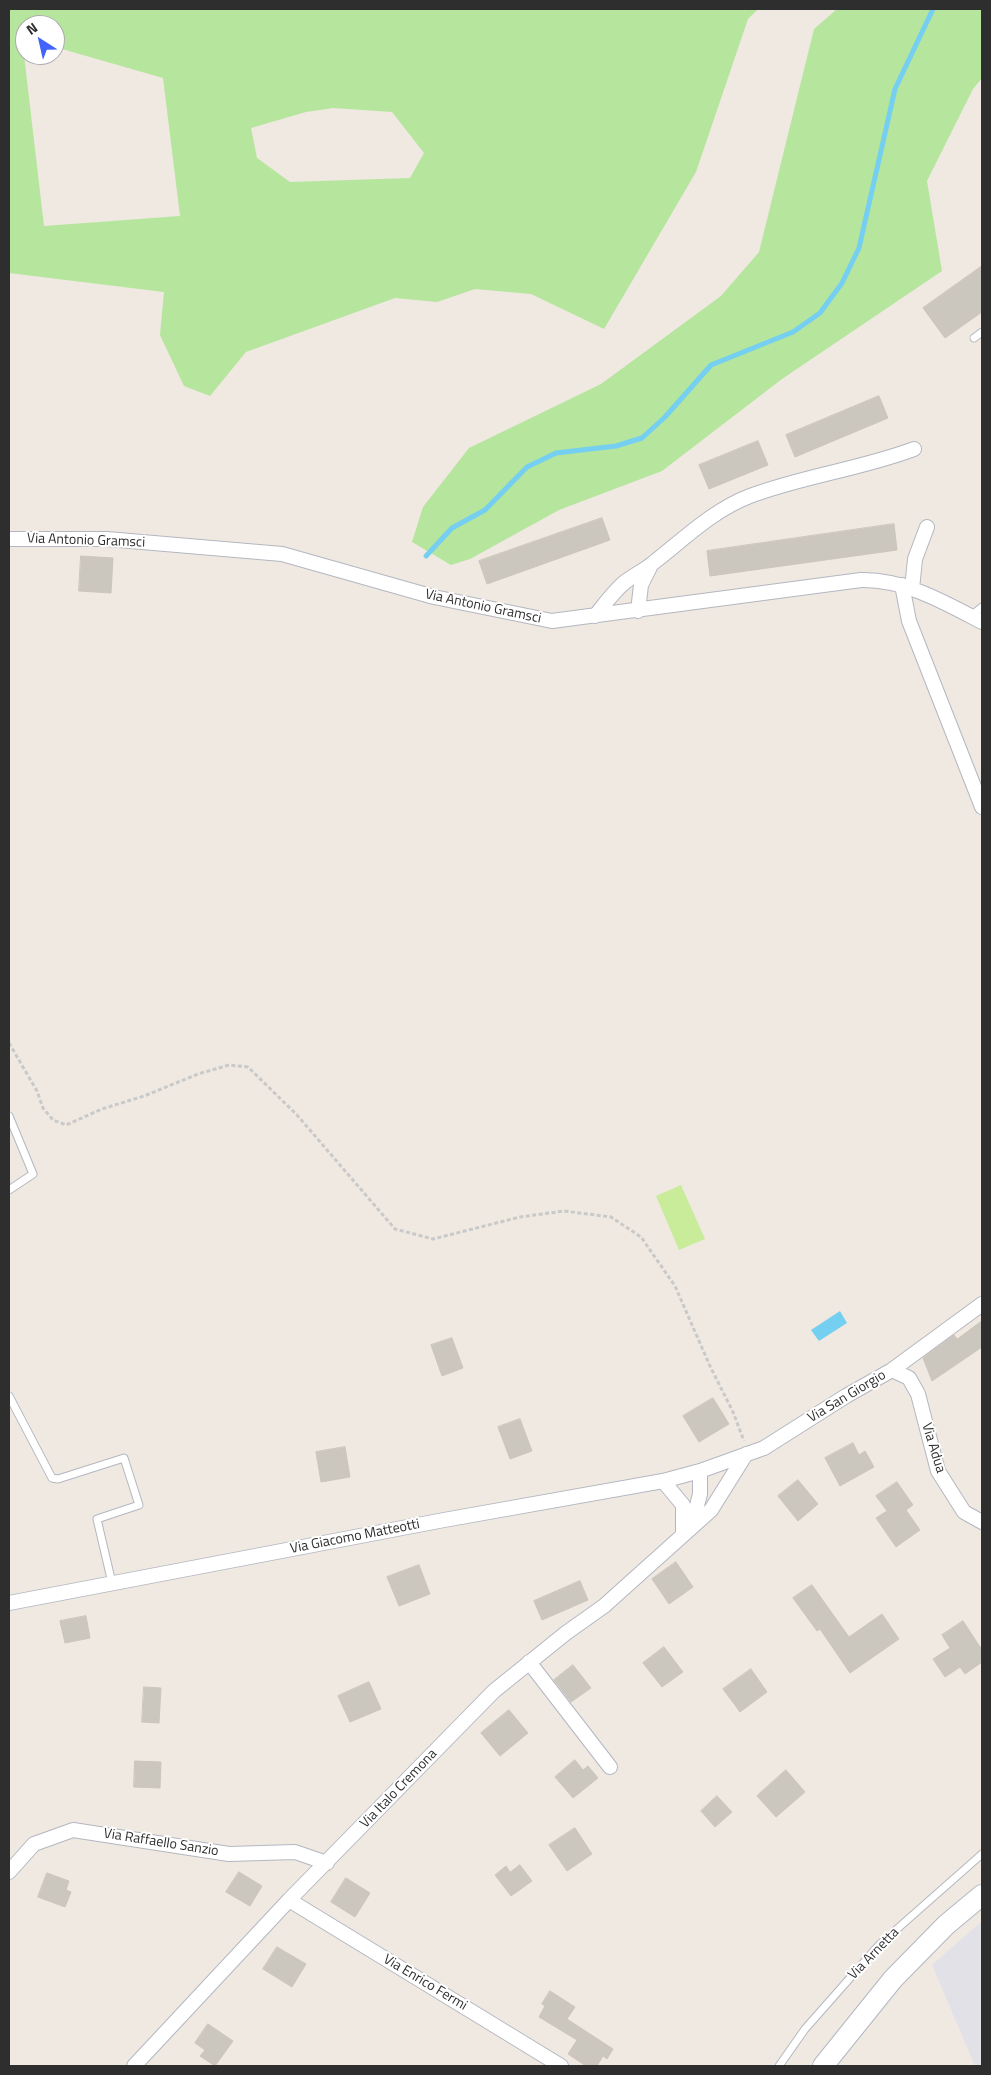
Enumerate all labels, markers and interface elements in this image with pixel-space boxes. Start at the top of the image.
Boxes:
north arrow [15,15,65,65]
text: N [22,17,42,40]
street label: Via Antonio Gramsci [27,531,145,551]
street label: Via Antonio Gramsci [423,586,543,628]
street label: Via San Giorgio [805,1367,889,1427]
street label: Via Adua [917,1421,949,1475]
street label: Via Giacomo Matteotti [289,1516,421,1558]
street label: Via Italo Cremona [357,1746,441,1832]
street label: Via Raffaello Sanzio [102,1826,220,1860]
street label: Via Arnetta [845,1924,903,1984]
street label: Via Enrico Fermi [380,1951,470,2015]

